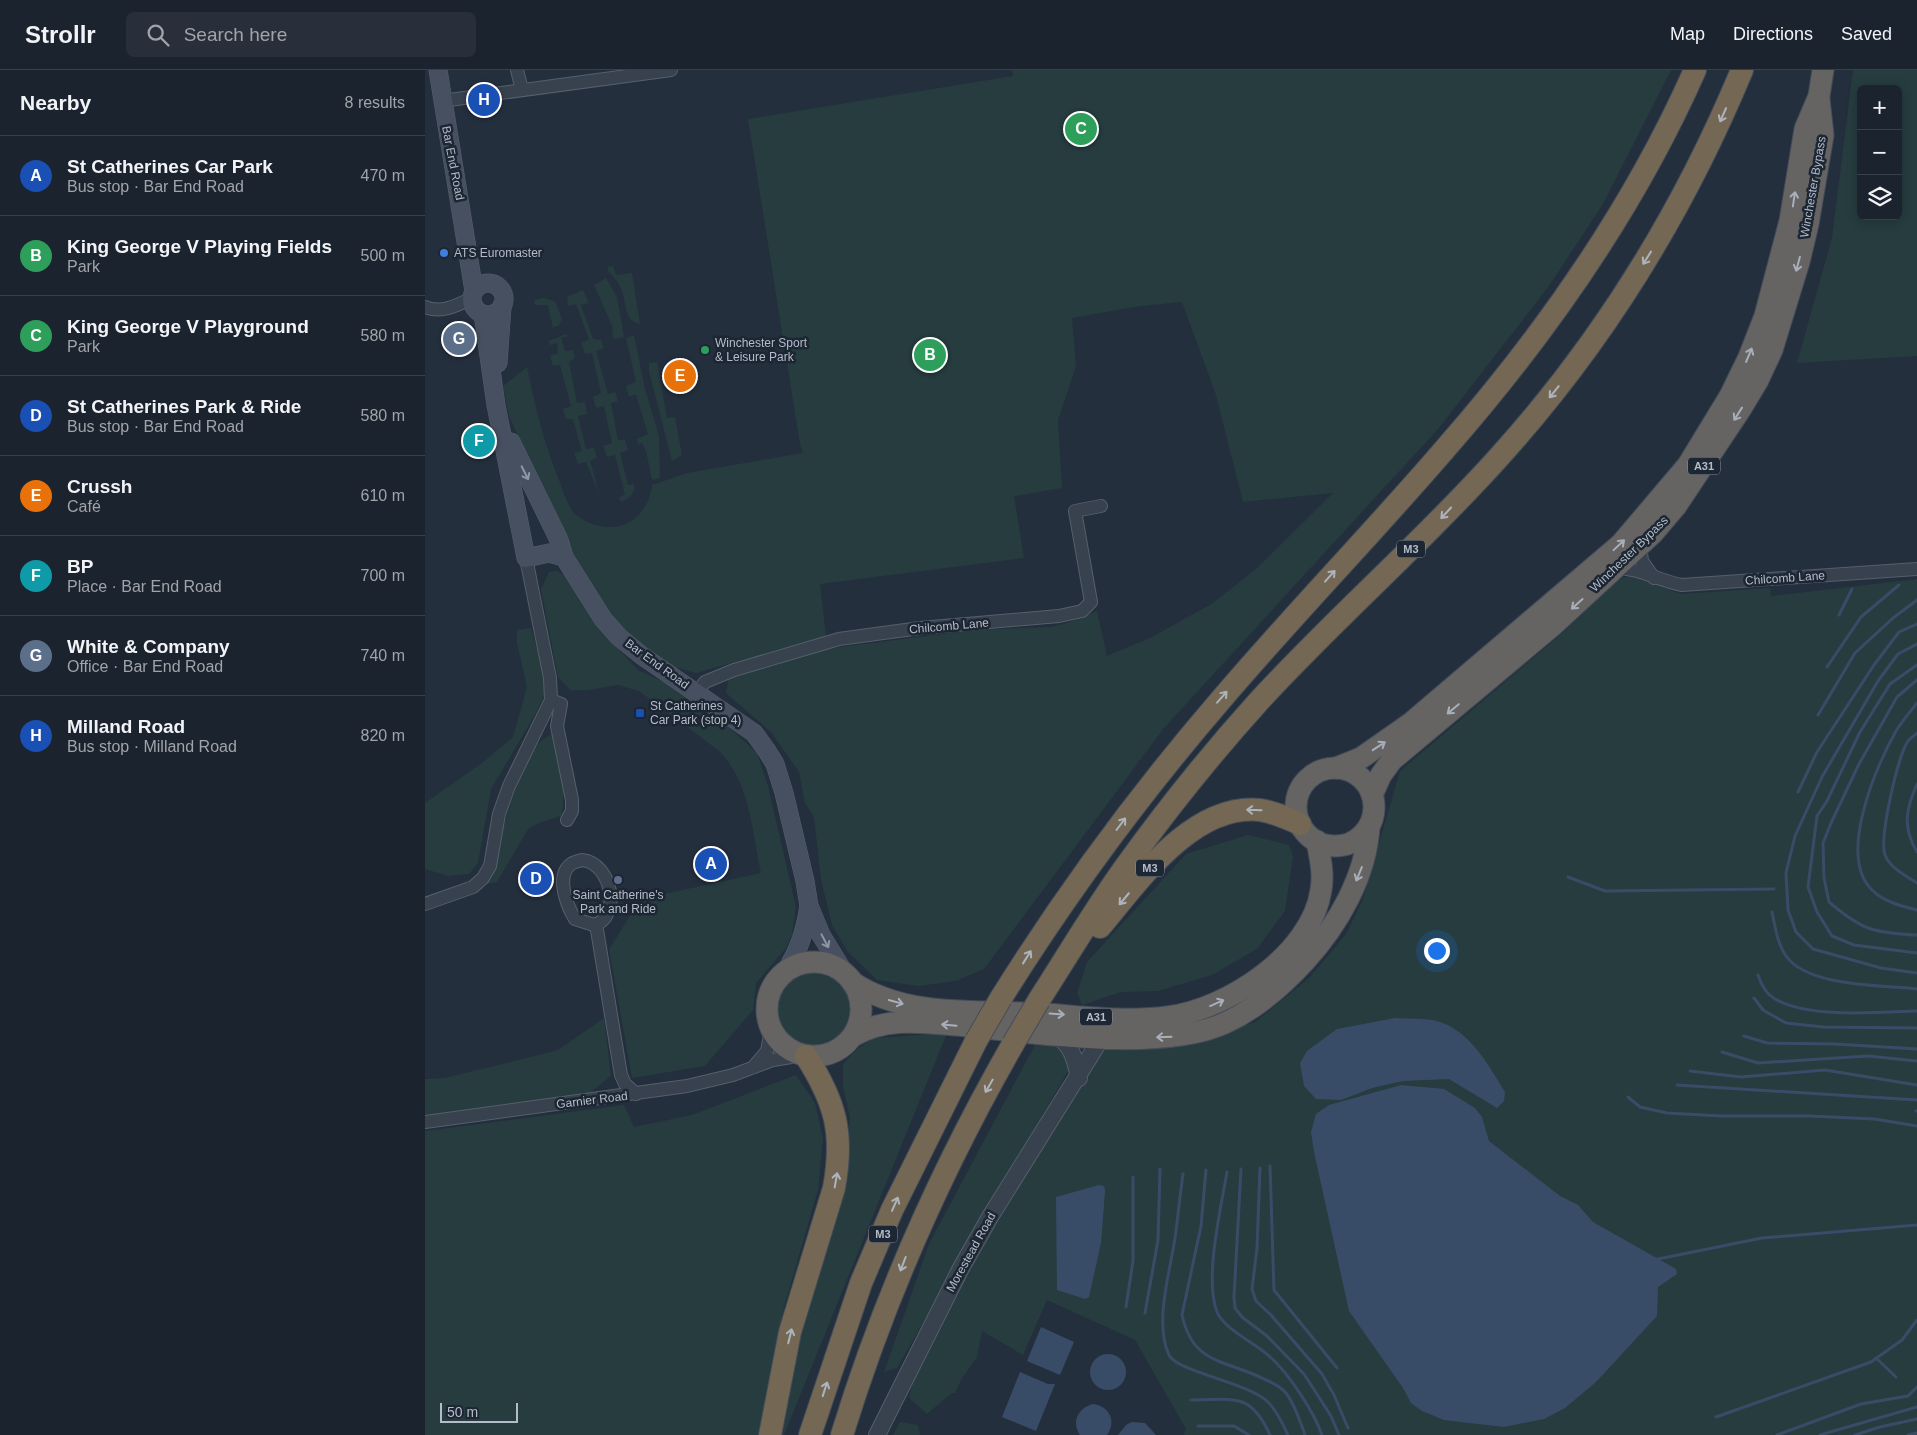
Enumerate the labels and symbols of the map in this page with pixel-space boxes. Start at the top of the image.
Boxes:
pin: H [468,81,500,119]
one-way arrow [1718,107,1727,122]
pin: C [1065,110,1097,148]
street label: Bar End Road [439,125,467,201]
street label: Winchester Bypass [1797,135,1829,239]
one-way arrow [1789,191,1799,207]
place label: ATS Euromaster [454,246,542,260]
marker: ATS Euromaster [438,247,450,259]
one-way arrow [1641,251,1651,265]
one-way arrow [1793,256,1802,272]
pin: G [443,320,475,358]
place label: Winchester Sport & Leisure Park [715,336,808,364]
pin: B [914,336,946,374]
marker: Winchester Sport & Leisure Park [699,344,711,356]
one-way arrow [1745,348,1755,363]
pin: E [664,357,696,395]
one-way arrow [1549,385,1560,398]
one-way arrow [1732,407,1742,421]
pin: F [463,422,495,460]
road number: A31 [1688,458,1720,474]
one-way arrow [520,465,530,480]
one-way arrow [1440,507,1452,519]
street label: Winchester Bypass [1587,513,1671,595]
one-way arrow [1612,539,1625,551]
road number: M3 [1397,540,1425,558]
street label: Chilcomb Lane [1745,568,1826,588]
one-way arrow [1324,569,1336,582]
one-way arrow [1570,598,1583,609]
street label: Chilcomb Lane [909,616,990,636]
street label: Bar End Road [622,636,692,692]
one-way arrow [1217,691,1228,704]
place label: St Catherines Car Park (stop 4) [650,699,741,727]
one-way arrow [1447,703,1460,714]
marker: St Catherines Car Park (stop 4) [634,707,646,719]
one-way arrow [1372,741,1386,751]
one-way arrow [1246,806,1262,815]
one-way arrow [1115,818,1126,831]
pin: A [695,845,727,883]
pin: D [520,860,552,898]
road number: M3 [1136,860,1164,876]
one-way arrow [1353,866,1363,881]
marker: Saint Catherine's Park and Ride [612,874,624,886]
place label: Saint Catherine's Park and Ride [572,888,664,916]
one-way arrow [1118,892,1130,905]
one-way arrow [820,934,830,949]
your location [1424,938,1450,964]
one-way arrow [1022,950,1032,964]
one-way arrow [887,998,903,1008]
one-way arrow [1209,998,1224,1008]
road number: A31 [1080,1009,1112,1026]
one-way arrow [1049,1010,1065,1019]
one-way arrow [941,1020,957,1029]
one-way arrow [1156,1032,1172,1042]
one-way arrow [983,1078,993,1093]
street label: Garnier Road [555,1089,629,1111]
one-way arrow [831,1172,841,1188]
one-way arrow [890,1197,900,1212]
street label: Morestead Road [943,1210,999,1294]
road number: M3 [869,1226,897,1242]
one-way arrow [898,1256,907,1271]
one-way arrow [786,1328,795,1344]
one-way arrow [821,1381,830,1397]
scale bar [440,1400,517,1423]

